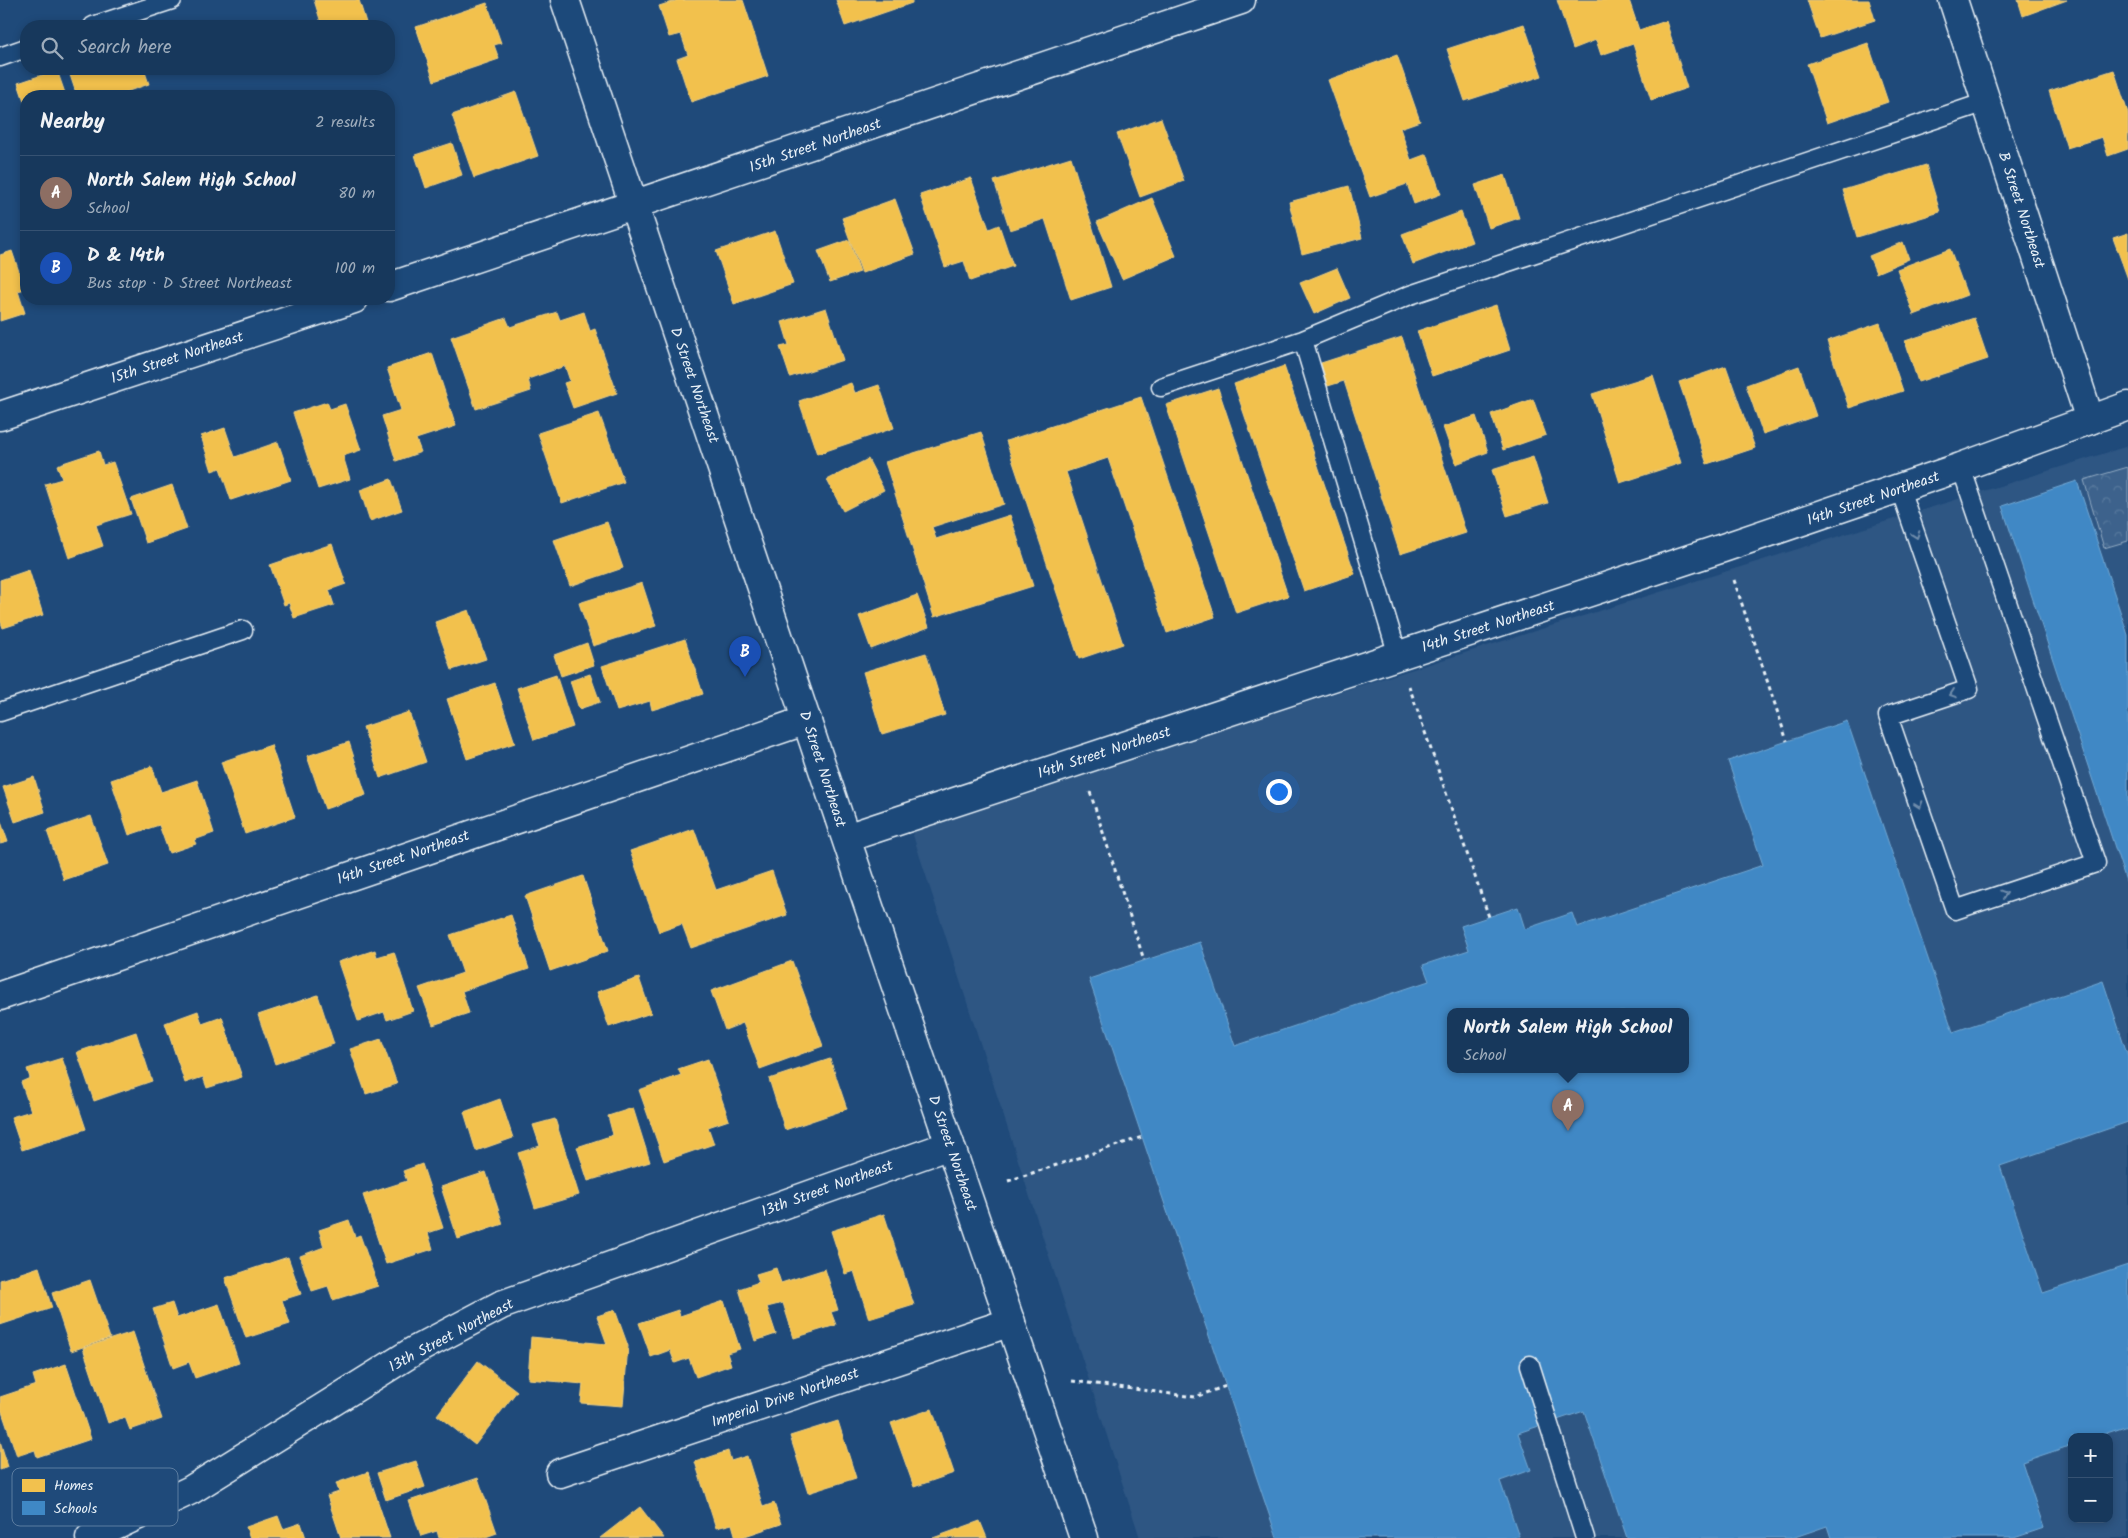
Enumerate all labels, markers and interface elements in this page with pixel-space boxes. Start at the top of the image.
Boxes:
search box [20,20,395,75]
text: Search here [78,33,172,63]
icon: search [38,34,66,62]
text: Nearby [40,106,105,139]
text: 2 results [315,110,375,135]
street label: 15th Street Northeast [746,112,885,180]
street label: B Street Northeast [1991,149,2051,272]
text: North Salem High School [87,166,296,196]
text: A [51,181,61,206]
text: 80 m [338,181,375,206]
text: School [87,196,130,221]
text: D & 14th [87,241,165,271]
text: B [51,256,61,281]
text: 100 m [335,256,375,281]
text: Bus stop · D Street Northeast [87,271,292,296]
street label: D Street Northeast [663,324,725,447]
street label: 15th Street Northeast [108,325,247,391]
street label: 14th Street Northeast [1804,465,1943,533]
one-way arrow [1910,530,1920,538]
street label: 14th Street Northeast [1419,594,1558,660]
pin: B [729,636,761,677]
one-way arrow [1949,688,1957,698]
street label: D Street Northeast [792,708,852,831]
street label: 14th Street Northeast [1035,720,1174,786]
your location [1266,779,1292,805]
one-way arrow [1913,801,1923,809]
street label: 14th Street Northeast [334,824,473,892]
one-way arrow [1999,890,2007,900]
popup [1447,1008,1689,1073]
text: North Salem High School [1464,1013,1672,1043]
text: School [1464,1043,1506,1068]
pin: A [1552,1090,1584,1131]
street label: D Street Northeast [921,1092,983,1215]
street label: 13th Street Northeast [758,1154,897,1224]
street label: 13th Street Northeast [384,1293,519,1379]
street label: Imperial Drive Northeast [708,1361,863,1434]
map controls [2068,1433,2113,1523]
button: + [2068,1433,2113,1478]
legend [12,1468,178,1526]
text: Homes [54,1475,93,1497]
button: − [2068,1478,2113,1523]
text: Schools [54,1498,97,1520]

